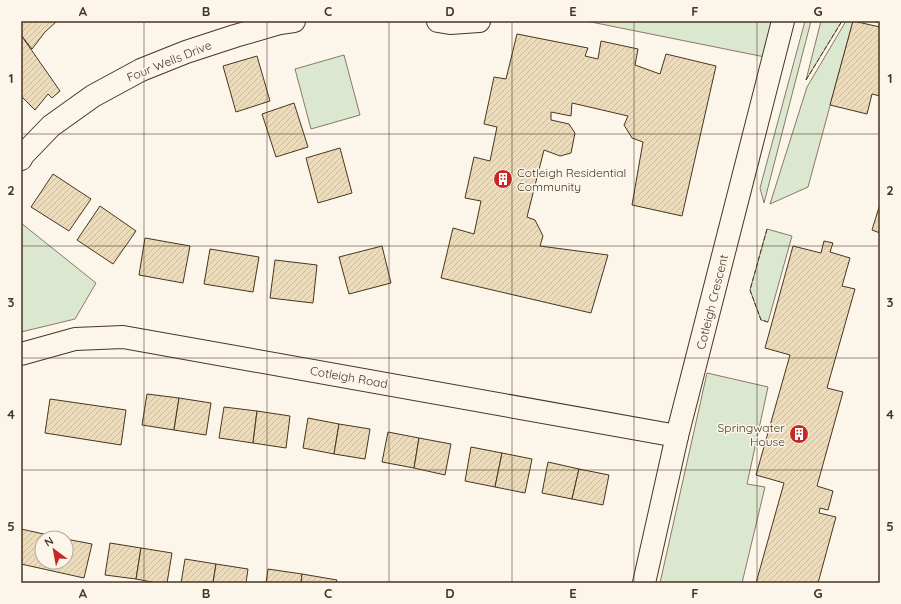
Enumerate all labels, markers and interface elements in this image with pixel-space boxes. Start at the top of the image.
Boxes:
text: A [79,3,88,19]
text: B [202,3,210,19]
text: C [324,3,332,19]
text: D [445,3,455,19]
text: E [569,3,577,19]
text: F [691,3,699,19]
text: G [813,3,823,19]
street label: Four Wells Drive [124,37,214,85]
text: 1 [8,70,14,86]
text: 1 [887,70,893,86]
place label: Cotleigh Residential Community [517,165,626,194]
building icon: Cotleigh Residential Community [492,168,514,190]
text: 2 [7,182,15,198]
text: 2 [886,182,894,198]
street label: Cotleigh Crescent [693,253,731,351]
text: 3 [8,294,15,310]
text: 3 [887,294,894,310]
street label: Cotleigh Road [309,363,389,391]
text: 4 [7,406,15,422]
text: 4 [886,406,894,422]
place label: Springwater House [718,420,785,449]
building icon: Springwater House [788,423,810,445]
text: 5 [7,518,15,534]
text: 5 [886,518,894,534]
north arrow [34,530,74,570]
text: N [42,533,56,550]
text: A [79,585,88,601]
text: B [202,585,210,601]
text: C [324,585,332,601]
text: D [445,585,455,601]
text: E [569,585,577,601]
text: F [691,585,699,601]
text: G [813,585,823,601]

